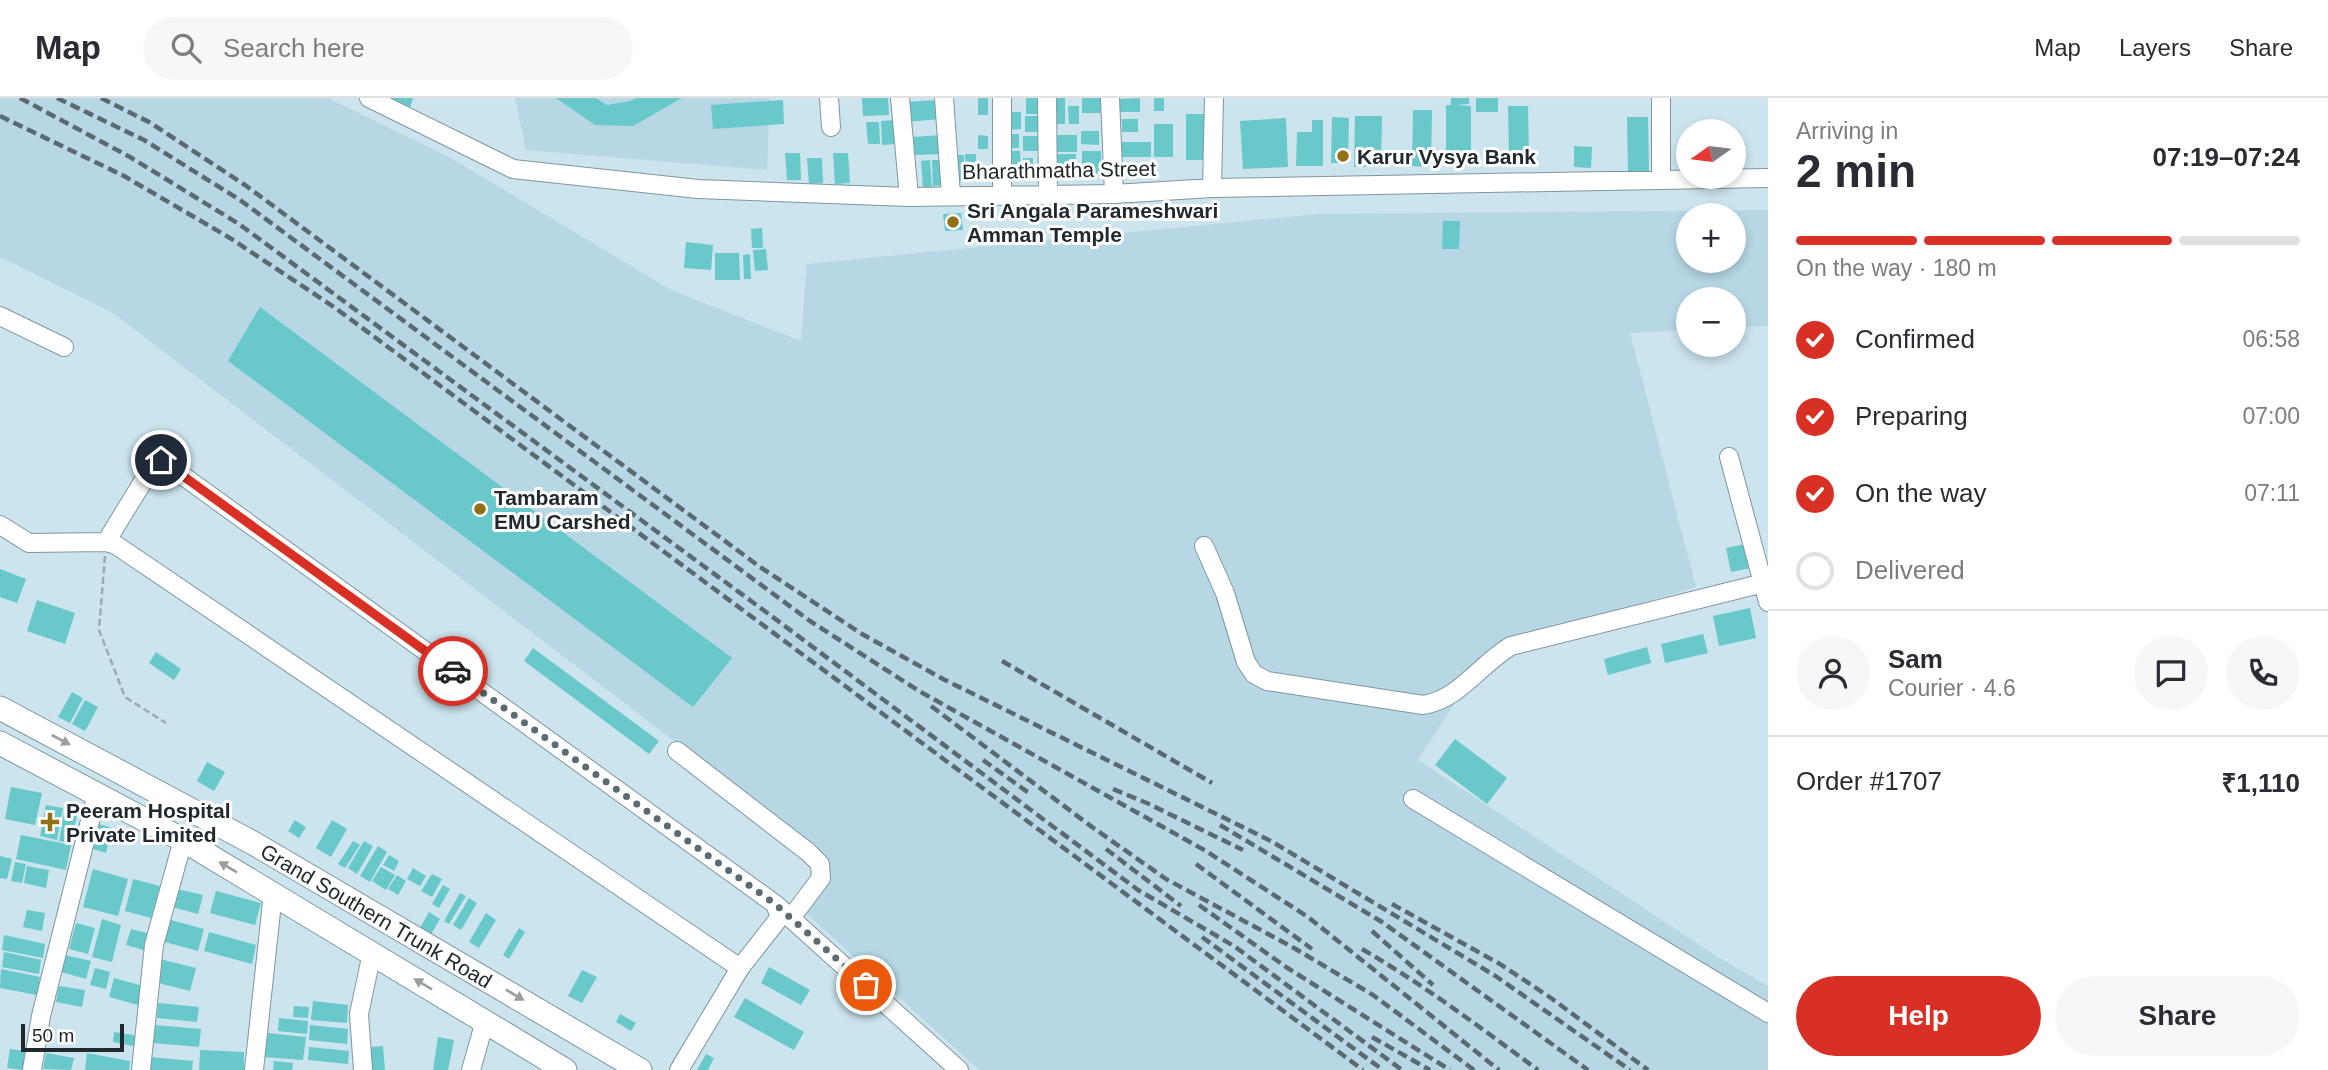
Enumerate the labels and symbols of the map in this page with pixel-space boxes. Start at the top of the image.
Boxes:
north arrow [1676,119,1746,189]
place label: Karur Vysya Bank [1357,145,1536,168]
marker: Karur Vysya Bank [1335,148,1351,164]
street label: Bharathmatha Street [962,157,1156,183]
place label: Sri Angala Parameshwari Amman Temple [967,199,1218,246]
marker: Sri Angala Parameshwari Amman Temple [945,214,961,230]
pin [131,430,191,490]
place label: Tambaram EMU Carshed [494,486,631,533]
marker: Tambaram EMU Carshed [472,501,488,517]
courier [418,636,488,706]
one-way arrow [51,733,71,745]
place label: Peeram Hospital Private Limited [66,799,231,846]
marker: Peeram Hospital Private Limited [40,812,60,832]
street label: Grand Southern Trunk Road [257,839,496,992]
one-way arrow [219,860,238,873]
pin [836,955,896,1015]
one-way arrow [414,978,433,990]
one-way arrow [506,989,525,1001]
scale bar [21,1021,124,1053]

